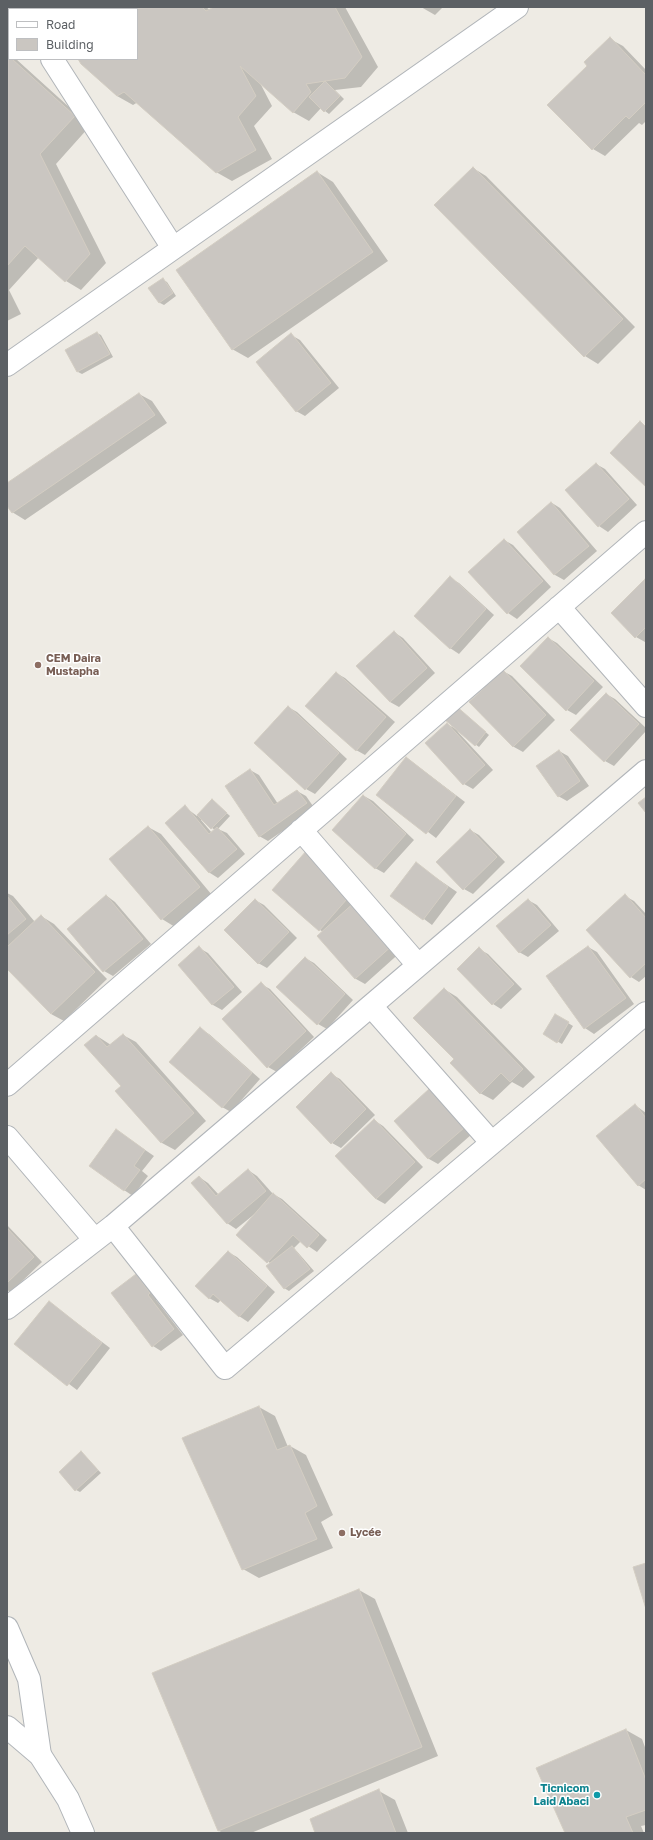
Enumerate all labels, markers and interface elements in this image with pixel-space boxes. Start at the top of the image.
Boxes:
legend [8,8,138,60]
text: Road [46,17,75,32]
text: Building [46,37,94,52]
place label: CEM Daira Mustapha [46,652,101,678]
marker: CEM Daira Mustapha [33,660,43,670]
place label: Lycée [350,1526,381,1540]
marker: Lycée [337,1528,347,1538]
place label: Ticnicom Laid Abaci [533,1782,589,1808]
marker: Ticnicom Laid Abaci [592,1790,602,1800]

